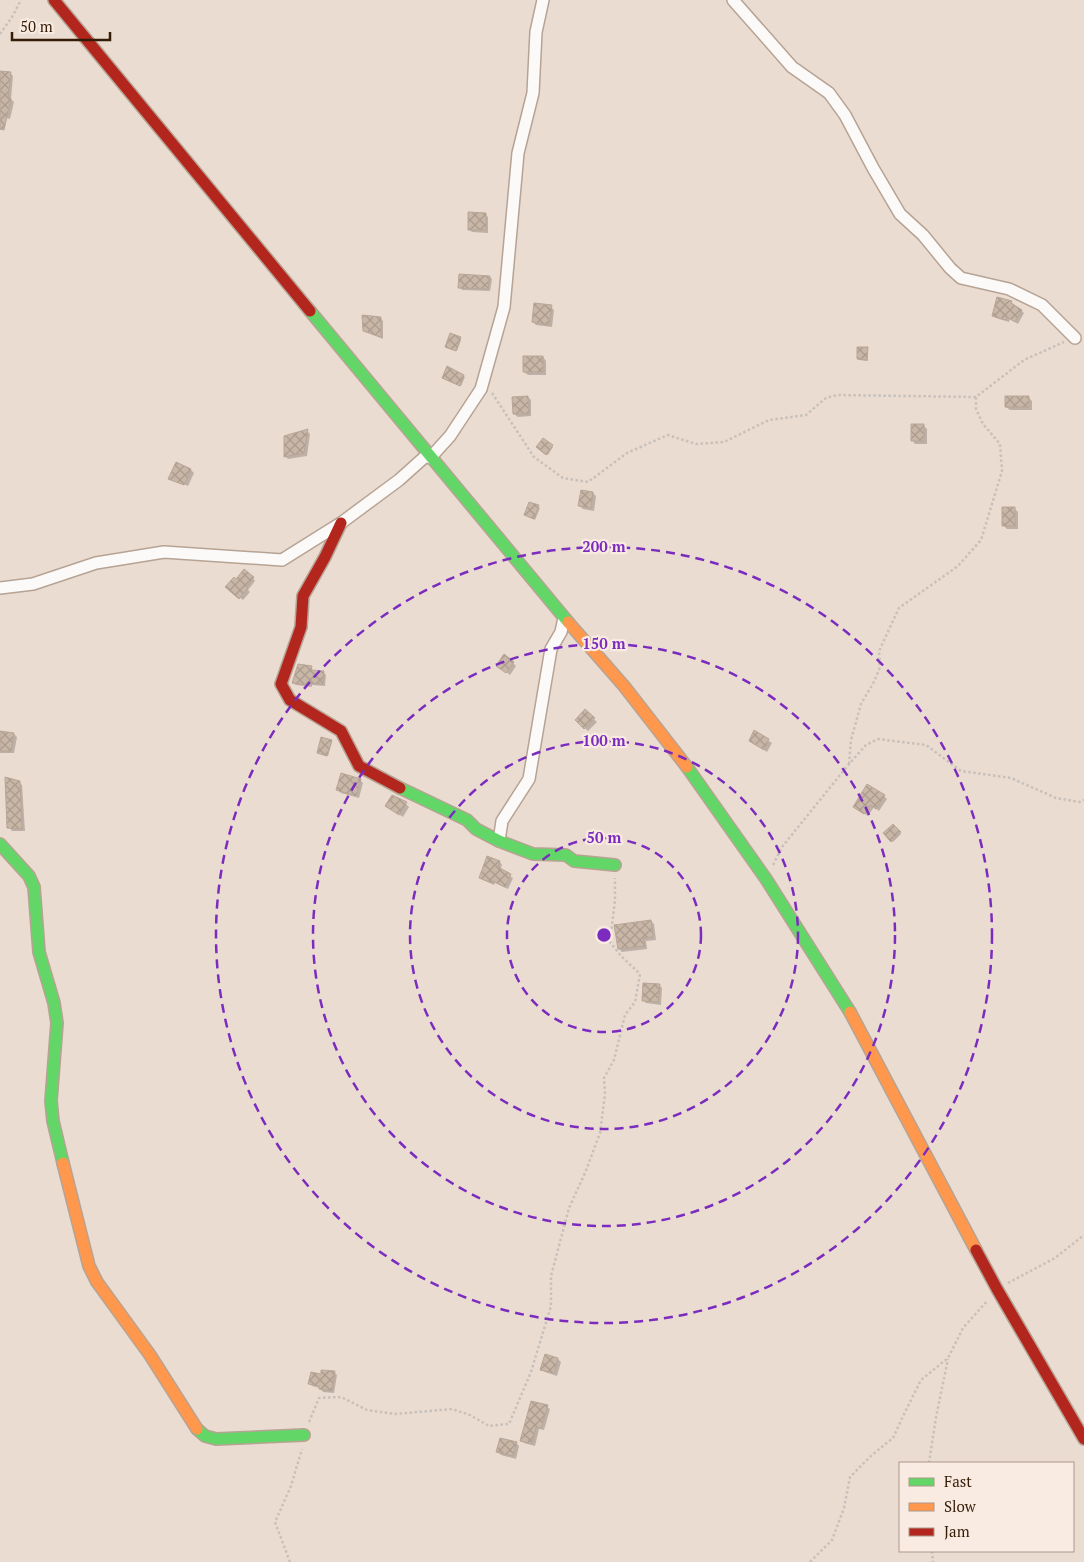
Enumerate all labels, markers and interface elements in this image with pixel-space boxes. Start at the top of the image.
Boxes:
scale bar [12,10,110,42]
text: 50 m [20,16,53,36]
text: 200 m [582,536,626,556]
text: 150 m [582,633,626,653]
text: 100 m [582,730,626,750]
text: 50 m [587,827,622,847]
centre of rings [595,926,613,944]
legend [899,1462,1074,1552]
text: Fast [944,1471,972,1491]
text: Slow [944,1496,977,1516]
text: Jam [944,1521,970,1541]

